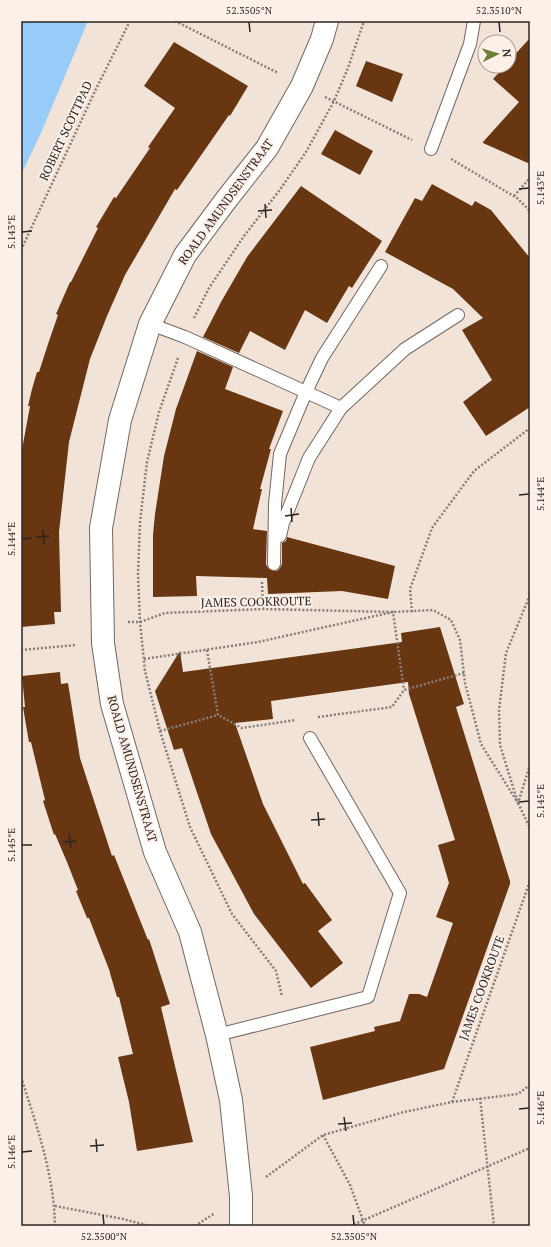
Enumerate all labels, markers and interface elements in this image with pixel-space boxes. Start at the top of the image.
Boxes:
text: 52.3505°N [226,4,273,17]
text: 52.3510°N [476,4,523,17]
north arrow [477,34,517,74]
text: N [500,48,514,59]
street label: ROBERT SCOTTPAD [36,79,95,183]
street label: ROALD AMUNDSENSTRAAT [175,135,277,268]
text: 5.143°E [534,171,547,205]
text: 5.143°E [5,215,18,249]
text: 5.144°E [534,477,547,511]
text: 5.144°E [5,522,18,556]
street label: JAMES COOKROUTE [201,593,311,610]
street label: ROALD AMUNDSENSTRAAT [104,694,161,845]
text: 5.145°E [534,784,547,818]
text: 5.145°E [5,828,18,862]
street label: JAMES COOKROUTE [456,933,507,1042]
text: 5.146°E [534,1091,547,1125]
text: 5.146°E [5,1135,18,1169]
text: 52.3500°N [81,1230,128,1243]
text: 52.3505°N [331,1230,378,1243]

